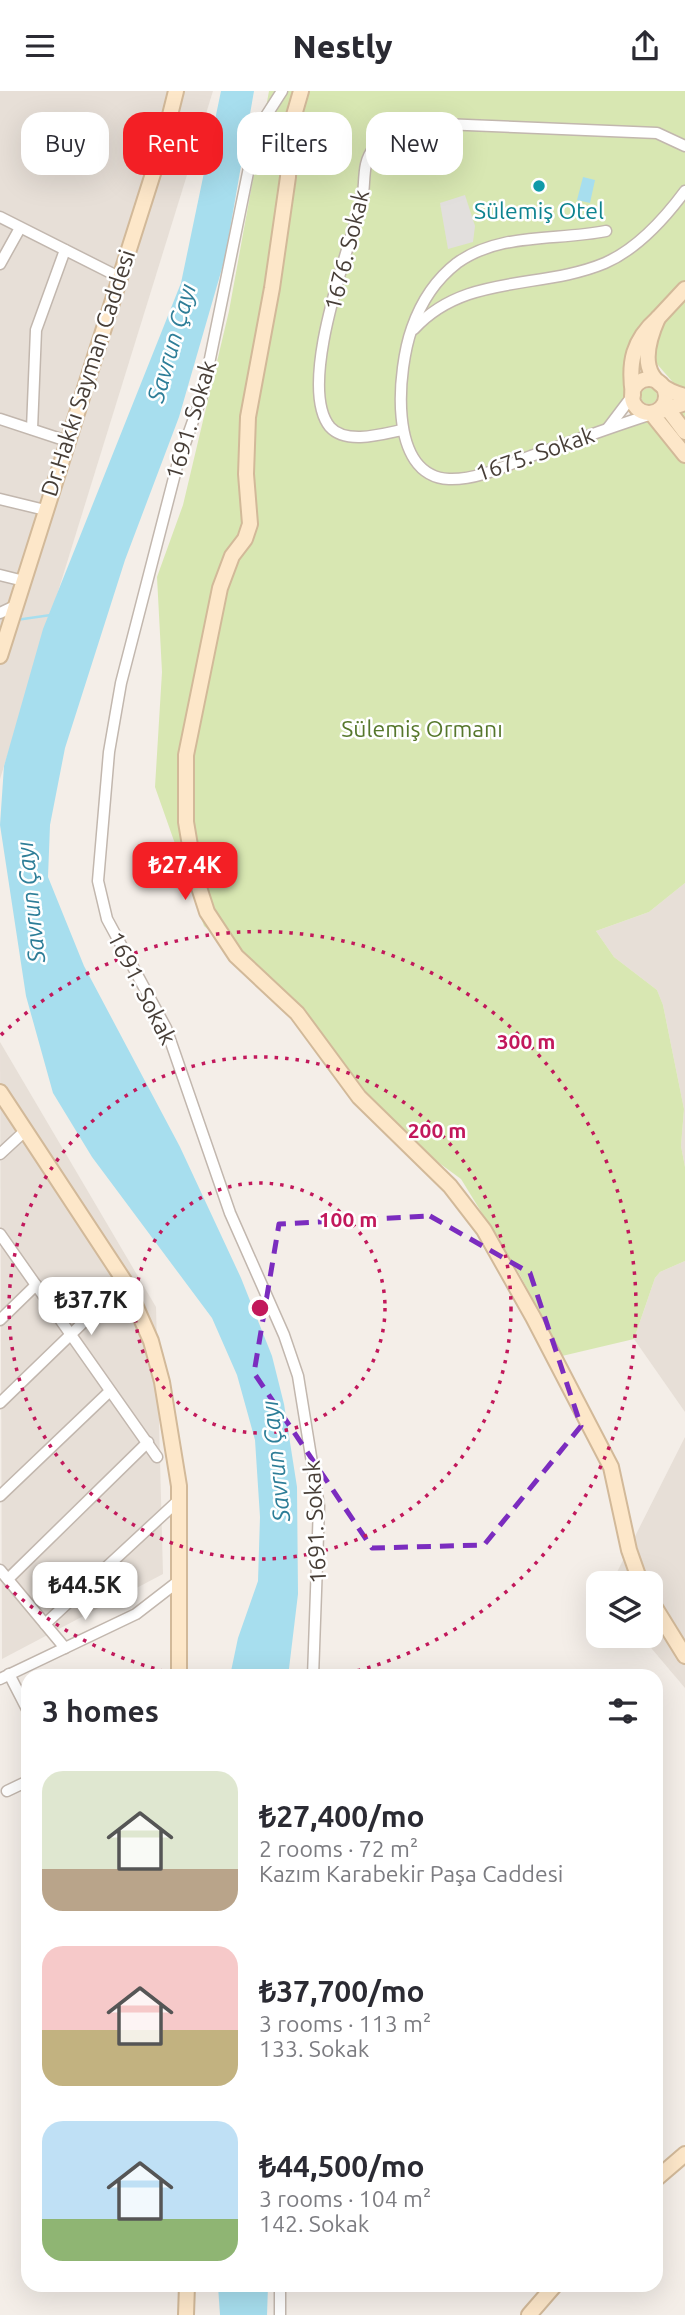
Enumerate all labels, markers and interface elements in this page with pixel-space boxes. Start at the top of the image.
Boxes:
icon: menu [21,27,59,65]
icon: share [626,27,664,65]
text: Nestly [293,28,392,64]
chip: Buy [21,112,109,175]
chip: Rent [123,112,223,175]
chip: Filters [237,112,352,175]
chip: New [366,112,463,175]
marker: Sülemiş Otel [531,178,547,194]
street label: 1676. Sokak [319,187,374,313]
place label: Sülemiş Otel [474,198,604,223]
street label: Dr.Hakkı Sayman Caddesi [36,246,139,499]
water label: Savrun Çayı [141,280,201,406]
street label: 1691. Sokak [161,357,221,482]
street label: 1675. Sokak [472,422,598,485]
park label: Sülemiş Ormanı [341,716,503,741]
water label: Savrun Çayı [11,840,50,965]
pin: ₺27.4K [128,843,242,902]
text: ₺27.4K [148,852,222,877]
street label: 1691. Sokak [103,927,182,1049]
text: 300 m [497,1029,555,1053]
text: 200 m [408,1118,466,1142]
text: 100 m [319,1207,377,1231]
pin: ₺37.7K [34,1277,148,1337]
text: ₺37.7K [54,1287,128,1312]
centre of rings [248,1296,272,1320]
water label: Savrun Çayı [256,1399,295,1524]
street label: 1691. Sokak [299,1459,330,1584]
pin: ₺44.5K [28,1563,142,1622]
map controls [586,1571,663,1648]
button: layers [586,1571,663,1648]
text: ₺44.5K [48,1572,122,1597]
icon: filters [604,1692,642,1730]
text: 3 homes [42,1694,159,1728]
icon: home [98,1799,182,1883]
text: ₺27,400/mo [259,1799,425,1833]
text: 2 rooms · 72 m² [259,1836,418,1861]
text: Kazım Karabekir Paşa Caddesi [259,1861,563,1886]
icon: home [98,1974,182,2058]
text: ₺37,700/mo [259,1974,425,2008]
text: 3 rooms · 113 m² [259,2011,431,2036]
text: 133. Sokak [259,2036,369,2061]
icon: home [98,2149,182,2233]
text: ₺44,500/mo [259,2149,425,2183]
text: 3 rooms · 104 m² [259,2186,431,2211]
text: 142. Sokak [259,2211,369,2236]

